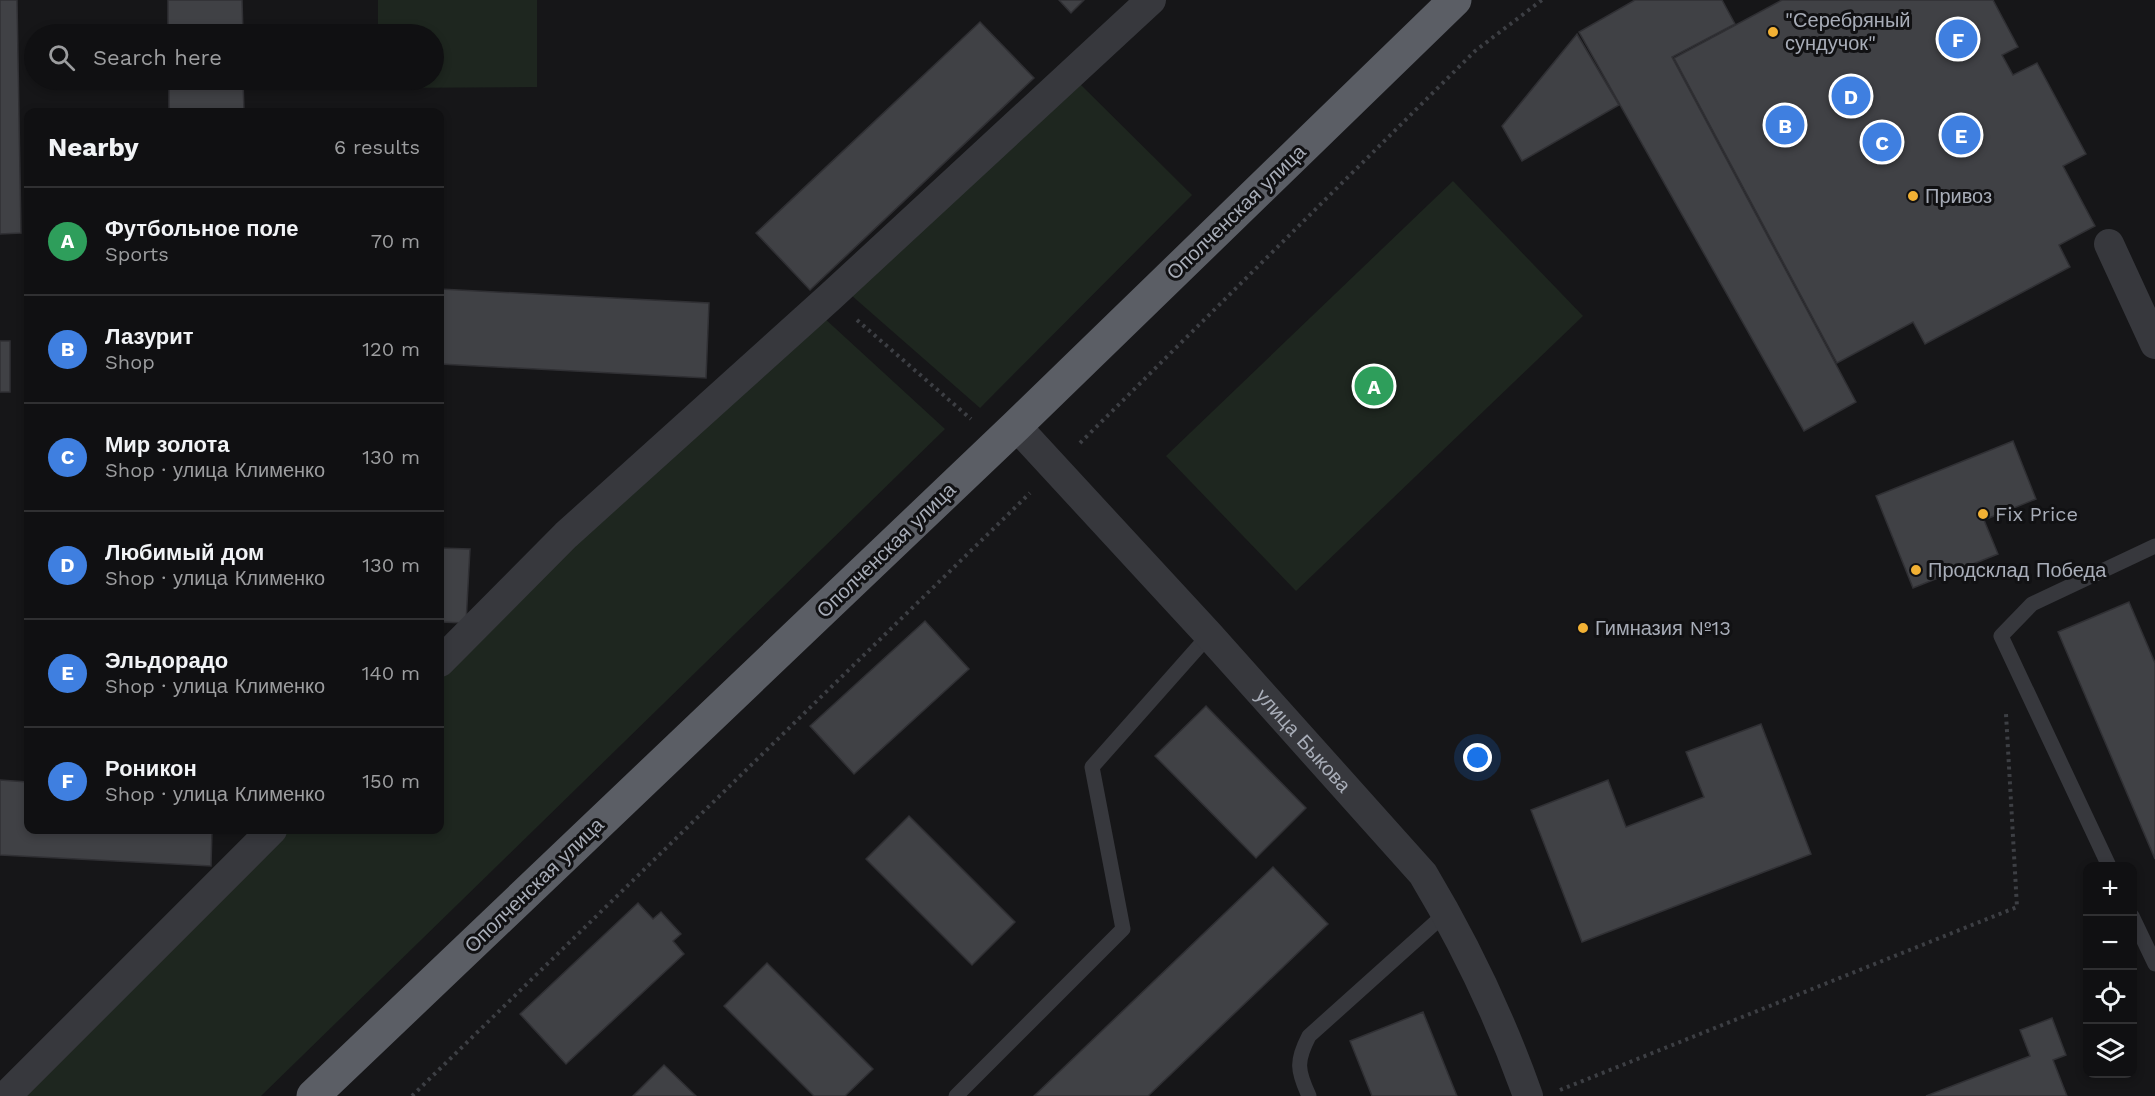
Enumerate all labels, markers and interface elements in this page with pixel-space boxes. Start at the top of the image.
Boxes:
place label: "Серебряный сундучок" [1785,8,1910,55]
pin: F [1938,16,1978,62]
search box [24,24,444,90]
marker: "Серебряный сундучок" [1766,25,1780,39]
icon: search [45,41,78,74]
text: Search here [93,45,222,70]
pin: D [1832,74,1870,118]
pin: B [1766,102,1804,148]
pin: E [1942,112,1980,158]
pin: C [1862,120,1902,164]
text: Nearby [48,132,139,162]
text: 6 results [334,135,420,159]
street label: Ополченская улица [1162,139,1311,284]
place label: Привоз [1925,184,1992,208]
marker: Привоз [1906,189,1920,203]
text: Футбольное поле [105,216,298,241]
text: A [61,229,74,253]
text: 70 m [371,229,420,253]
text: Sports [105,242,169,266]
text: Лазурит [105,324,194,349]
text: B [61,337,74,361]
text: 120 m [362,337,420,361]
text: Shop [105,350,155,374]
pin: A [1354,364,1394,408]
text: Мир золота [105,432,229,457]
text: C [61,445,74,469]
text: 130 m [362,445,420,469]
text: Shop · улица Клименко [105,458,325,482]
street label: Ополченская улица [812,477,961,622]
place label: Fix Price [1995,502,2078,526]
marker: Fix Price [1976,507,1990,521]
text: Любимый дом [105,540,264,565]
text: D [60,553,75,577]
text: 130 m [362,553,420,577]
place label: Продсклад Победа [1928,558,2107,582]
marker: Продсклад Победа [1909,563,1923,577]
text: Shop · улица Клименко [105,566,325,590]
place label: Гимназия №13 [1595,616,1731,640]
marker: Гимназия №13 [1576,621,1590,635]
text: Эльдорадо [105,648,228,673]
text: E [61,661,74,685]
text: 140 m [362,661,420,685]
text: Shop · улица Клименко [105,674,325,698]
street label: улица Быкова [1251,684,1357,798]
your location [1463,743,1492,772]
text: Роникон [105,756,197,781]
text: F [61,769,74,793]
text: 150 m [362,769,420,793]
text: Shop · улица Клименко [105,782,325,806]
street label: Ополченская улица [460,812,609,957]
map controls [2083,862,2137,1078]
button: + [2083,862,2137,916]
button: − [2083,916,2137,970]
button: locate [2083,970,2137,1024]
button: layers [2083,1024,2137,1078]

